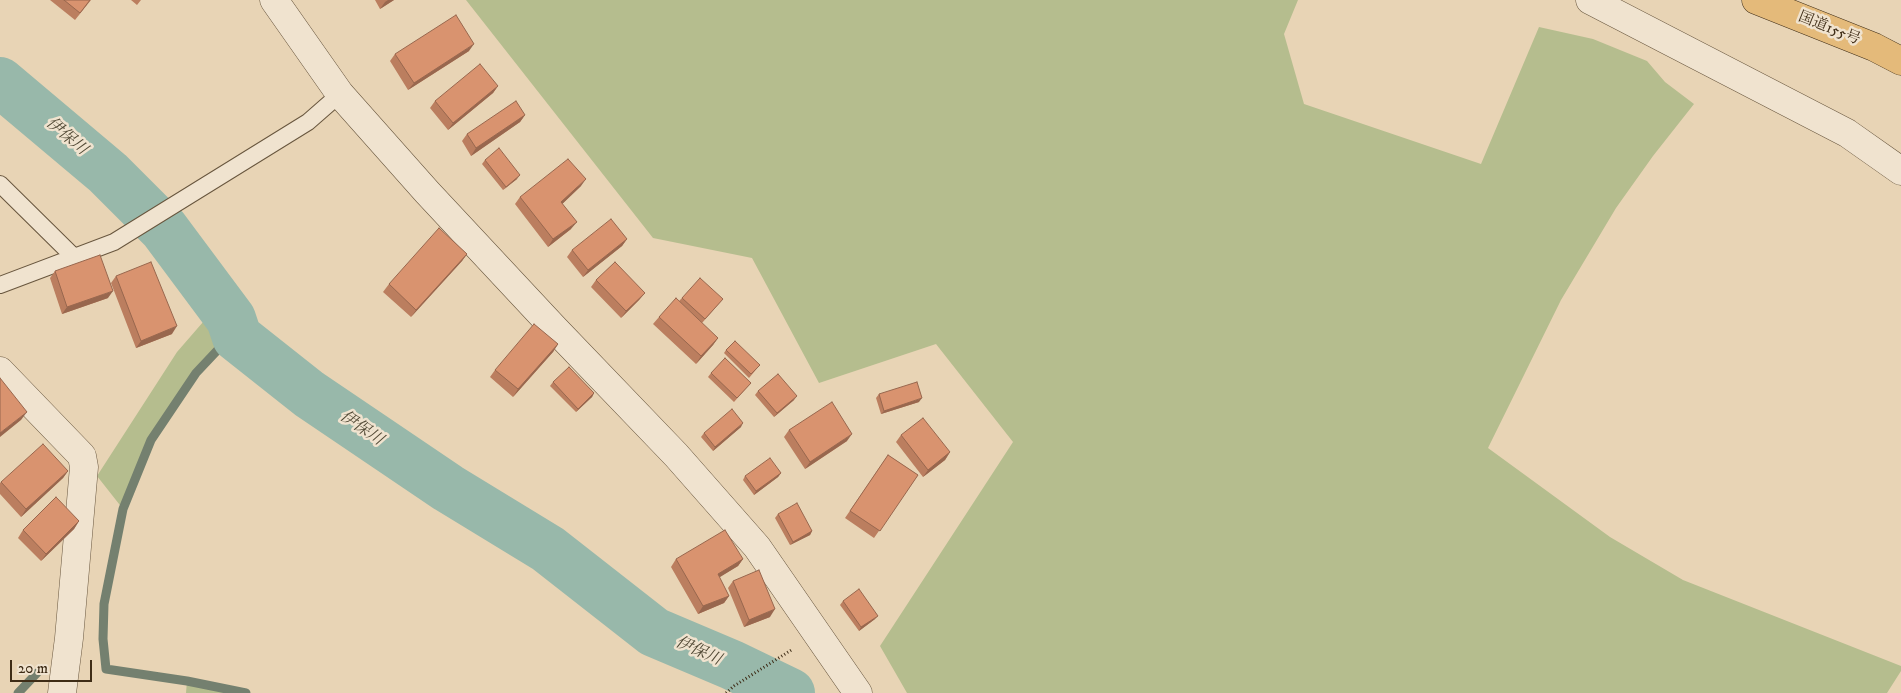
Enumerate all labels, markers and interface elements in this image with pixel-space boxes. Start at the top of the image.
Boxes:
street label: 国道155号 [1795,8,1863,50]
water label: 伊保川 [41,114,91,160]
water label: 伊保川 [336,408,386,450]
water label: 伊保川 [672,633,724,671]
scale bar [12,650,95,682]
text: 20 m [18,659,48,678]

